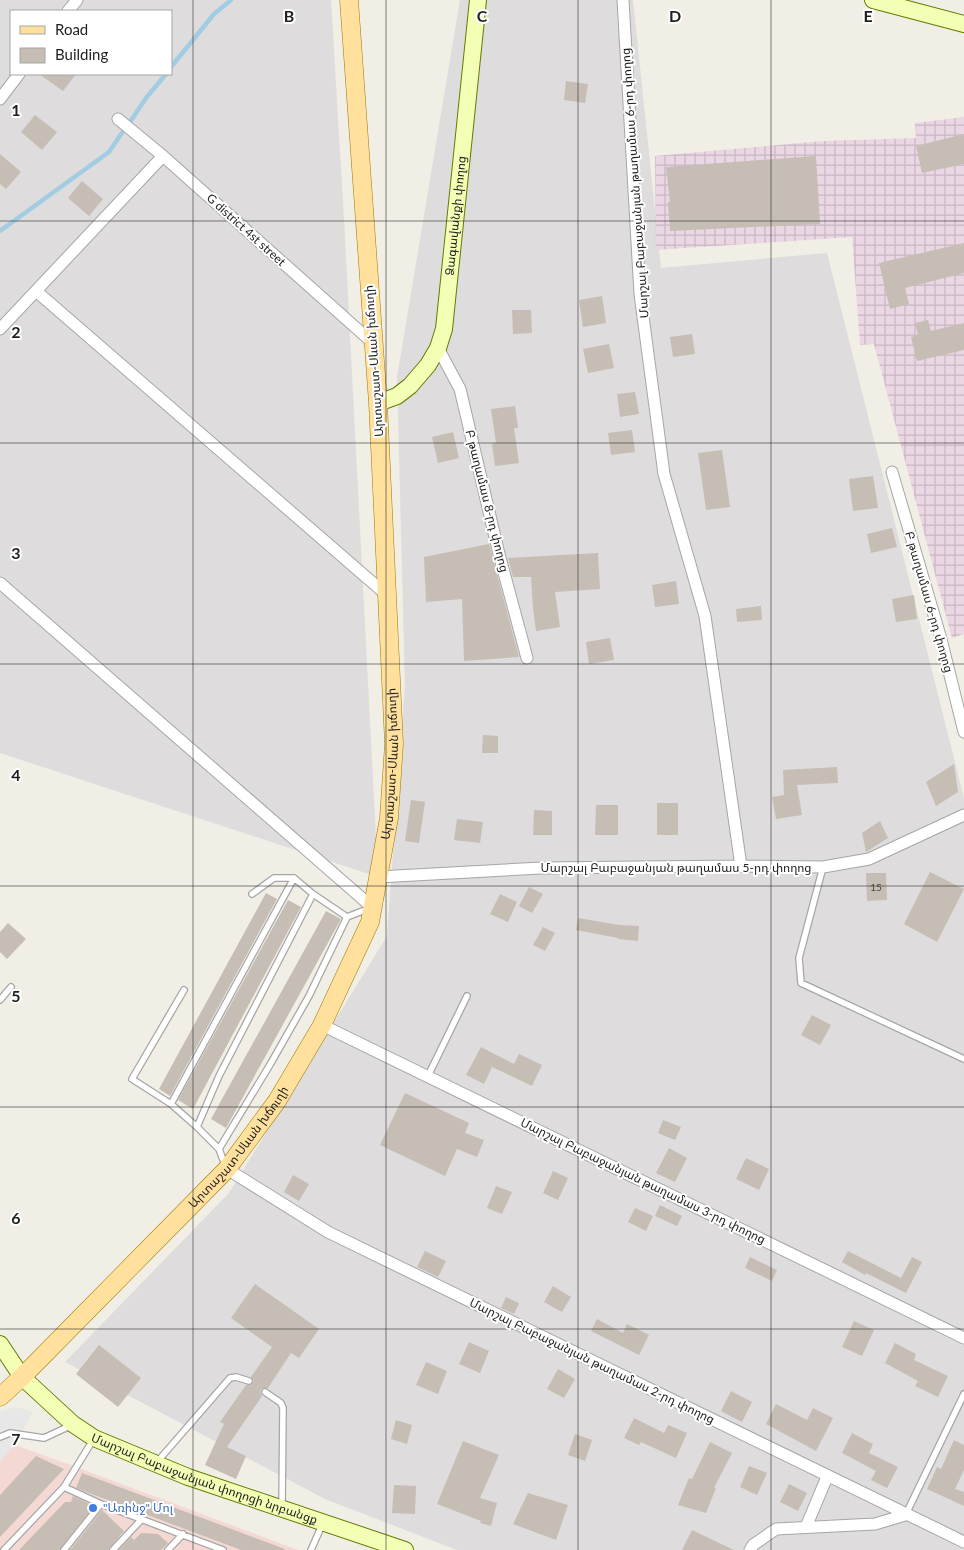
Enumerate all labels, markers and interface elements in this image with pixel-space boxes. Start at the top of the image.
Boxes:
text: B [284,6,294,25]
text: C [477,6,488,25]
text: D [669,6,681,25]
text: E [863,6,873,25]
legend [10,10,172,75]
text: Road [55,20,88,38]
text: Building [55,45,108,63]
street label: Մարշալ Բաբաջանյան թաղամաս 6-րդ փողոց [618,47,651,319]
text: 1 [11,100,21,119]
street label: Ձագավանքի փողոց [442,155,469,276]
street label: G district 4st street [204,190,290,270]
street label: Արտաշատ-Սևան խճուղի [361,285,386,437]
text: 2 [11,322,21,341]
street label: Բ թաղամաս 8-րդ փողոց [463,428,512,574]
street label: Բ թաղամաս 6-րդ փողոց [902,530,957,674]
text: 3 [11,543,21,562]
street label: Արտաշատ-Սևան խճուղի [377,688,401,841]
text: 4 [11,765,21,784]
street label: Մարշալ Բաբաջանյան թաղամաս 5-րդ փողոց [541,860,811,875]
house number: 15 [870,881,882,893]
text: 5 [11,986,21,1005]
street label: Արտաշատ-Սևան խճուղի [185,1083,291,1211]
street label: Մարշալ Բաբաջանյան թաղամաս 3-րդ փողոց [518,1114,768,1247]
text: 6 [11,1208,21,1227]
street label: Մարշալ Բաբաջանյան թաղամաս 2-րդ փողոց [467,1294,717,1427]
text: 7 [11,1429,21,1448]
street label: Մարշալ Բաբաջանյան փողոցի նրբանցք [89,1430,320,1527]
place label: "Առինջ" Մոլ [103,1500,174,1515]
marker: "Առինջ" Մոլ [87,1502,99,1514]

